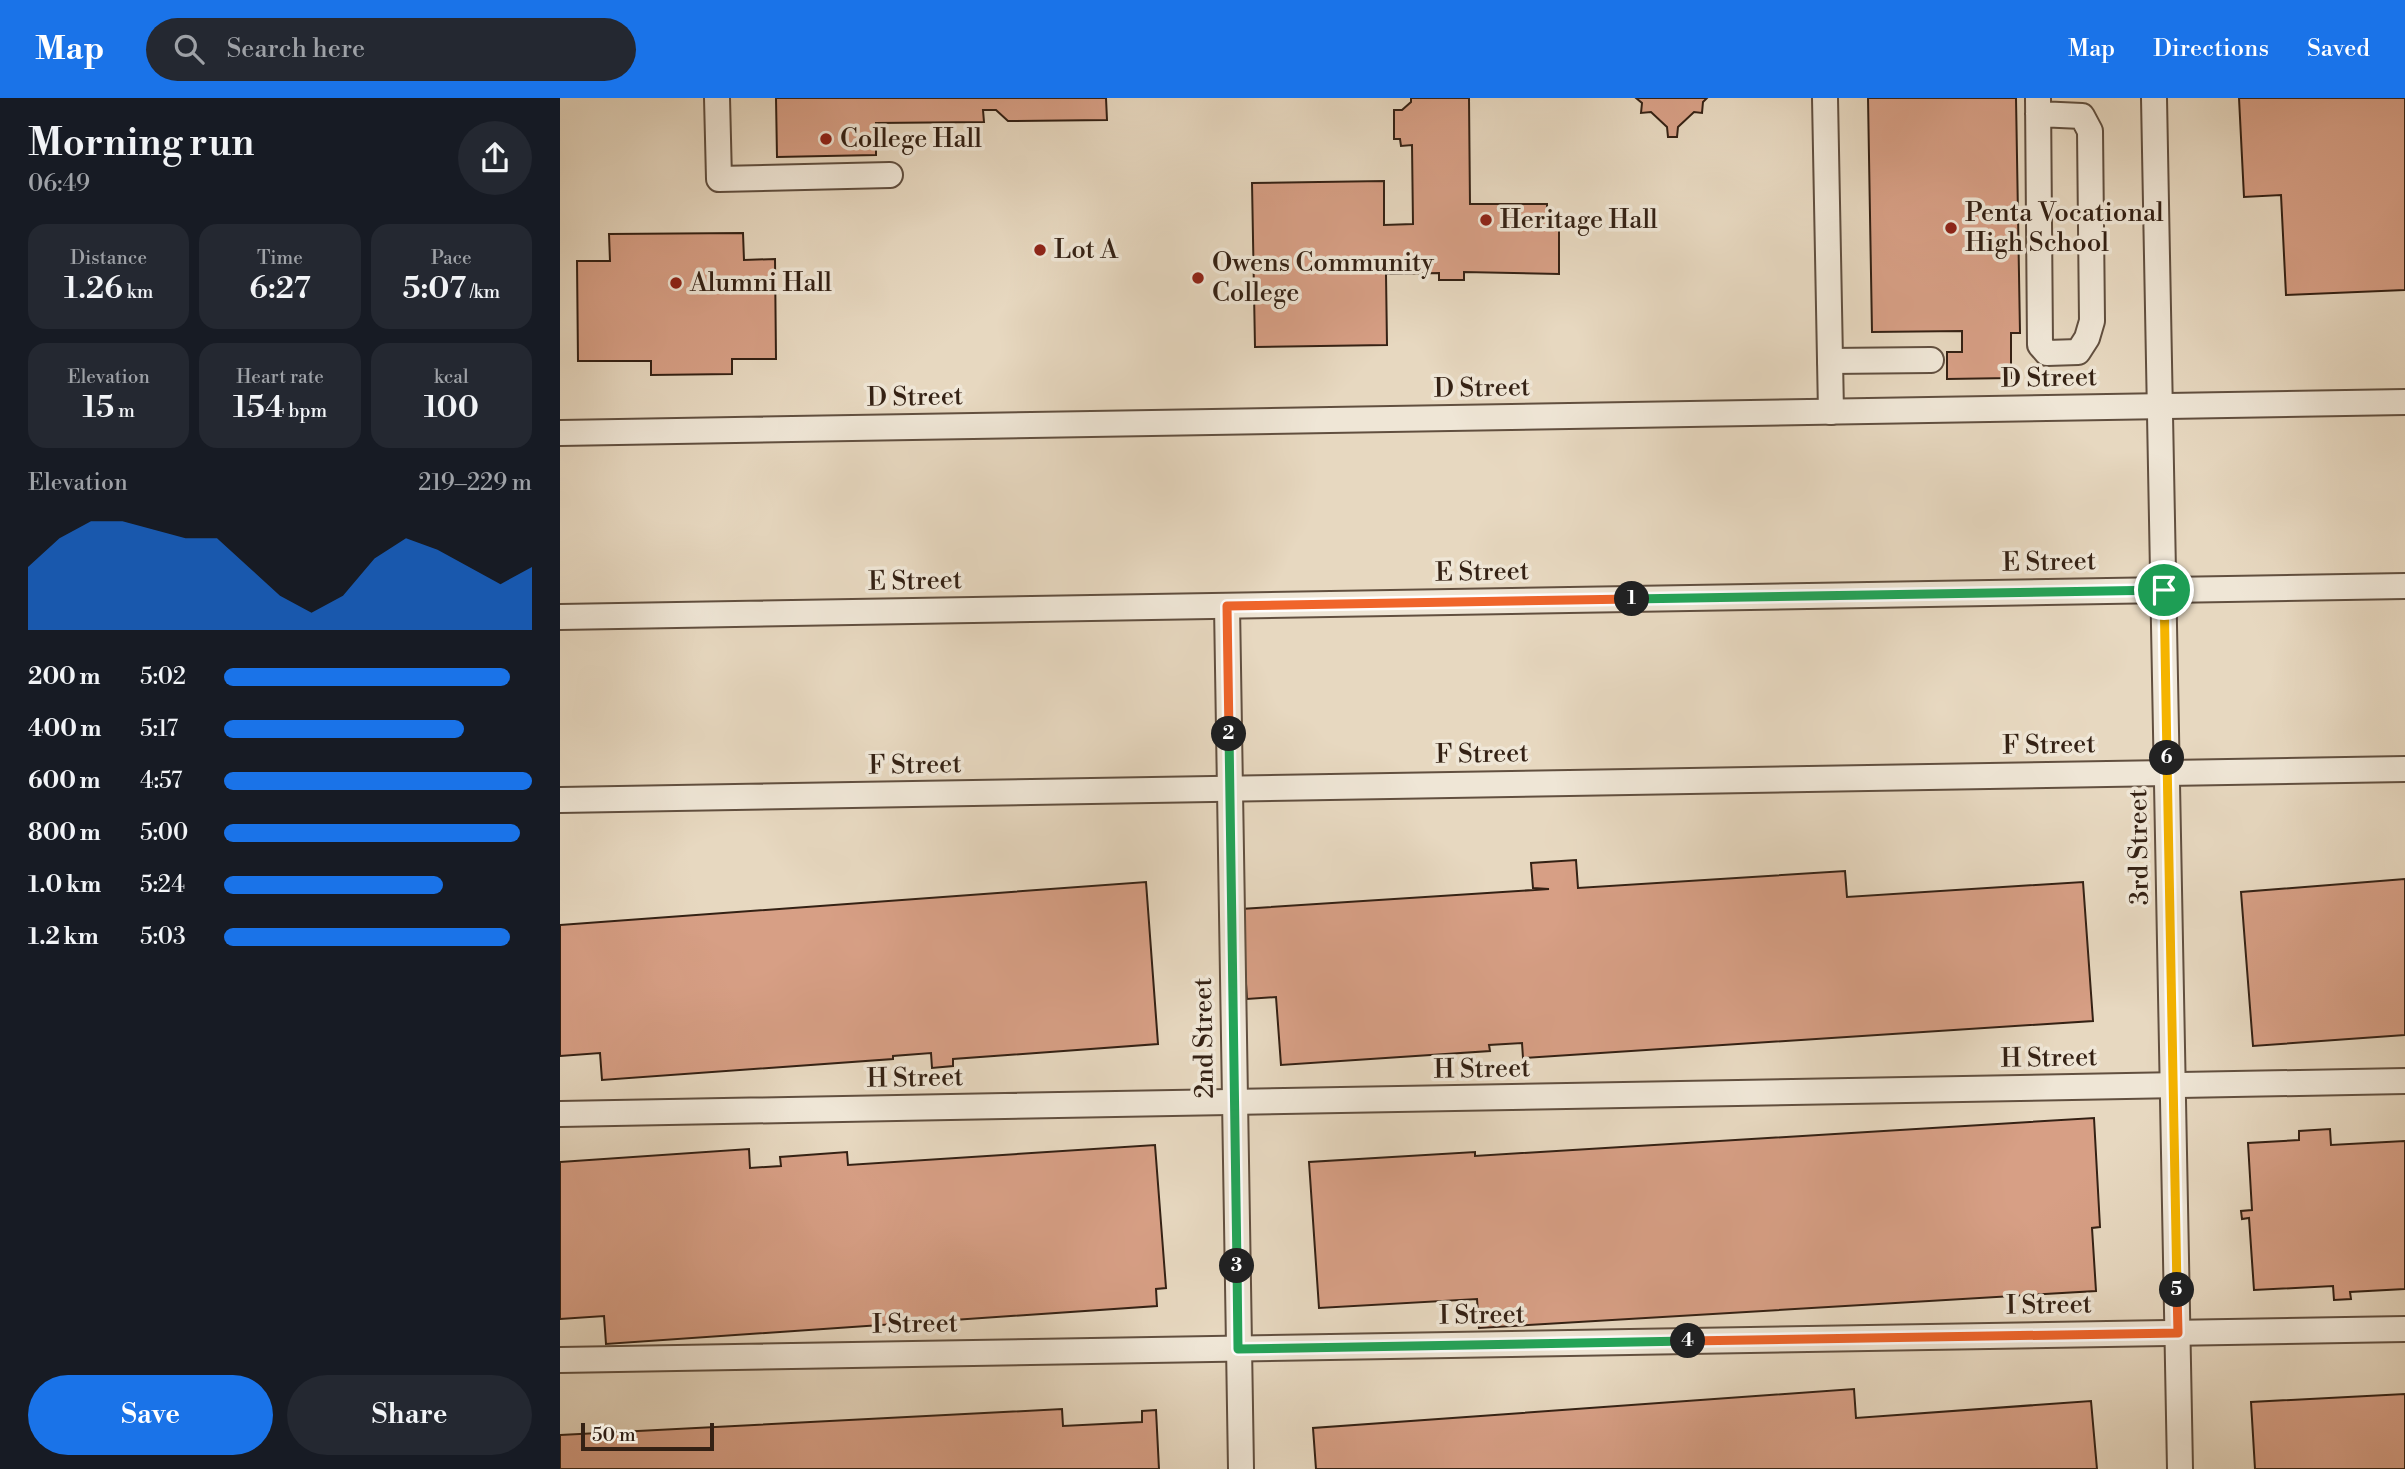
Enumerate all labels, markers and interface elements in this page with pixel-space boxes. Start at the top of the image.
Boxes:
search box [146,18,636,81]
text: Map [35,29,104,70]
icon: search [170,30,208,68]
text: Search here [226,33,365,65]
text: Map [2068,34,2115,64]
text: Directions [2153,34,2269,64]
text: Saved [2307,34,2370,64]
text: Morning run [28,120,254,167]
button: share [458,121,532,195]
place label: College Hall [840,123,982,155]
marker: College Hall [818,131,834,147]
text: 06:49 [28,170,90,198]
place label: Penta Vocational High School [1965,197,2164,259]
place label: Heritage Hall [1500,204,1658,236]
marker: Heritage Hall [1478,212,1494,228]
marker: Penta Vocational High School [1943,220,1959,236]
place label: Lot A [1054,234,1119,266]
marker: Lot A [1032,242,1048,258]
text: Distance [70,246,147,270]
text: Time [257,246,303,270]
text: Pace [431,246,472,270]
place label: Owens Community College [1212,247,1434,309]
place label: Alumni Hall [689,267,832,299]
text: 1.26 [64,270,123,308]
text: 6:27 [249,270,311,308]
text: 5:07 [403,270,466,308]
marker: Owens Community College [1190,270,1206,286]
marker: Alumni Hall [668,275,684,291]
text: km [123,280,153,304]
text: /km [466,280,500,304]
street label: D Street [2001,361,2097,395]
text: Elevation [68,365,150,389]
text: Heart rate [236,365,324,389]
text: kcal [434,365,469,389]
street label: D Street [1434,371,1530,405]
street label: D Street [867,380,963,414]
text: 15 [82,389,114,427]
text: 154 [233,389,285,427]
text: 100 [424,389,479,427]
text: m [114,399,135,423]
text: bpm [285,399,327,423]
text: Elevation [28,469,128,497]
text: 219–229 m [418,469,532,497]
street label: E Street [2002,545,2096,579]
street label: E Street [1435,555,1529,589]
pin [2134,560,2194,620]
street label: E Street [868,564,962,598]
icon: arrive [2145,571,2183,609]
pin: 1 [1614,582,1650,616]
text: 1 [1627,586,1636,610]
text: 200 m [28,663,100,691]
text: 5:02 [140,663,186,691]
text: 400 m [28,715,101,743]
text: 5:17 [140,715,178,743]
pin: 2 [1212,716,1246,752]
text: 2 [1223,721,1234,745]
street label: F Street [2002,728,2096,762]
street label: F Street [1435,737,1529,771]
pin: 6 [2150,740,2184,776]
text: 6 [2161,745,2172,769]
street label: F Street [868,748,962,782]
text: 600 m [28,767,101,795]
text: 4:57 [140,767,182,795]
street label: 3rd Street [2122,789,2156,905]
text: 800 m [28,819,101,847]
text: 5:00 [140,819,188,847]
text: 1.0 km [28,871,101,899]
text: 5:24 [140,871,185,899]
text: 1.2 km [28,923,99,951]
text: 5:03 [140,923,186,951]
street label: 2nd Street [1187,977,1221,1099]
street label: H Street [2000,1041,2098,1075]
street label: H Street [1433,1052,1531,1086]
street label: H Street [866,1061,964,1095]
pin: 3 [1220,1248,1254,1284]
text: 3 [1231,1253,1242,1277]
pin: 5 [2160,1272,2194,1308]
text: 5 [2171,1277,2182,1301]
street label: I Street [2006,1288,2092,1322]
street label: I Street [1439,1298,1525,1332]
street label: I Street [872,1307,958,1341]
pin: 4 [1670,1324,1706,1358]
text: 4 [1681,1328,1694,1352]
button: Save [28,1375,273,1455]
button: Share [287,1375,532,1455]
scale bar [581,1420,714,1452]
text: 50 m [592,1423,636,1447]

